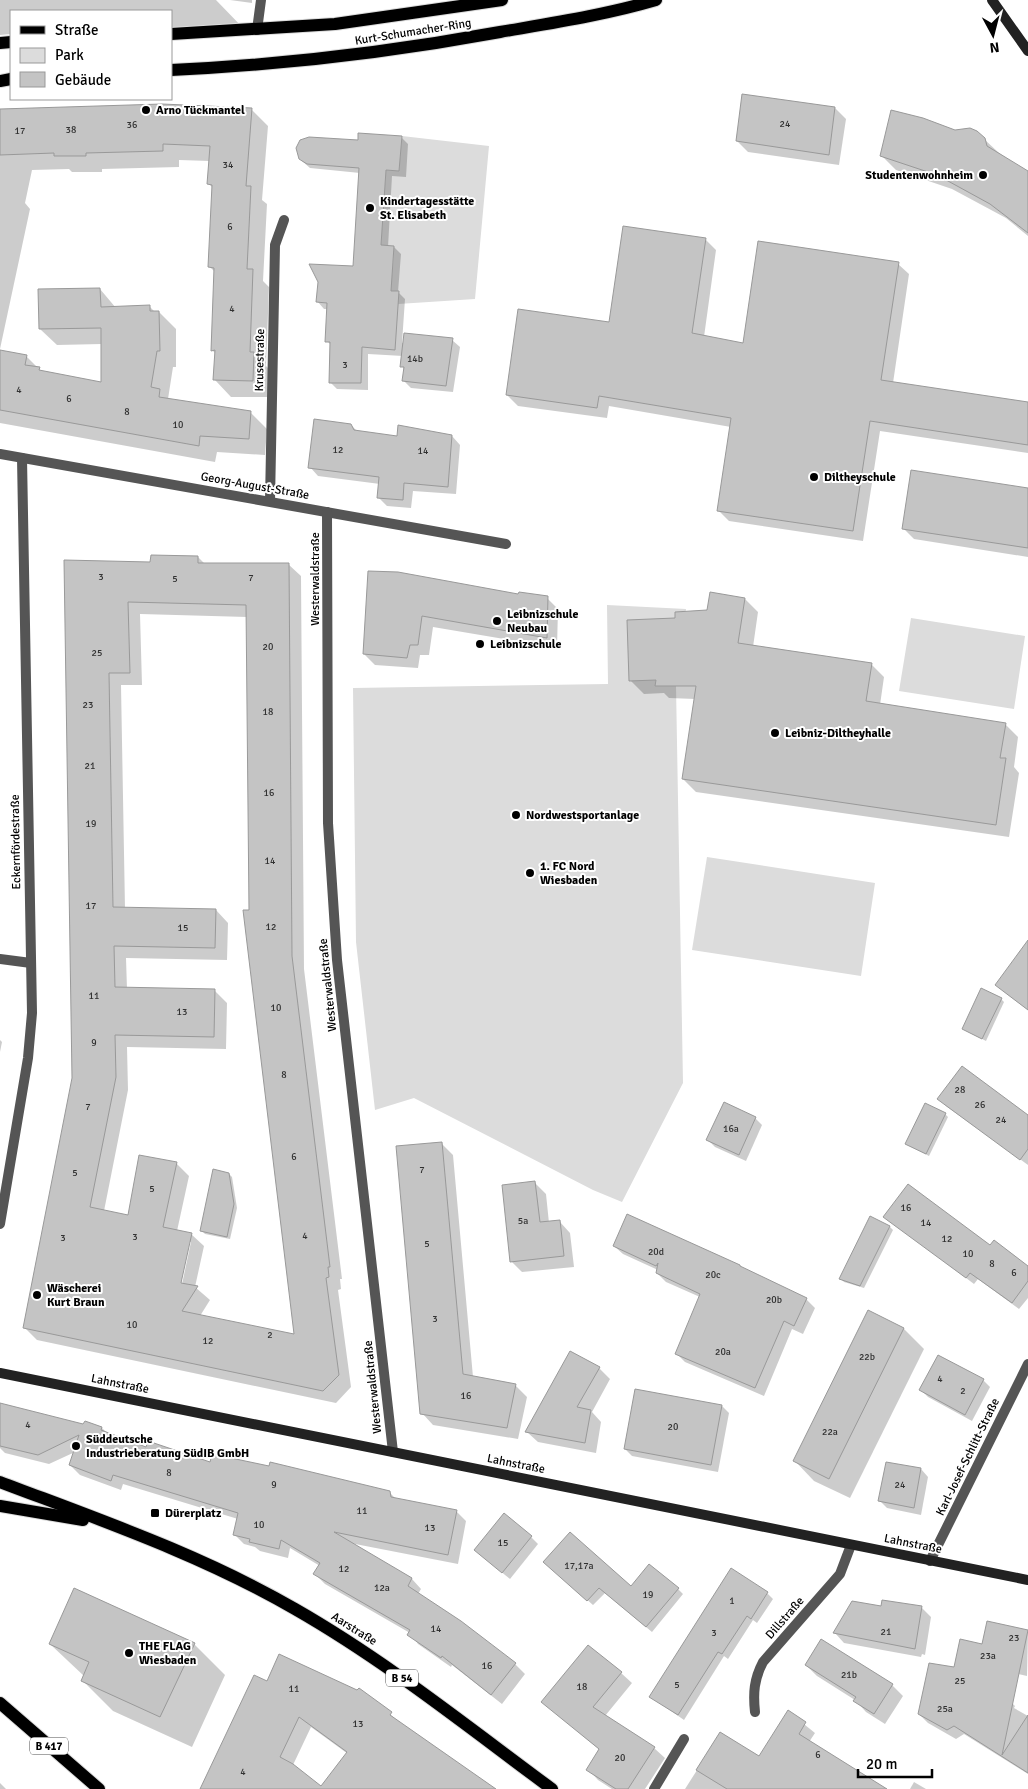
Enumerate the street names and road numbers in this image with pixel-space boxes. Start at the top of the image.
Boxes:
street label: Kurt-Schumacher-Ring [354,15,472,49]
street label: Krusestraße [252,328,268,392]
street label: Georg-August-Straße [200,469,310,503]
street label: Westerwaldstraße [308,532,323,626]
street label: Eckernfördestraße [8,794,24,890]
street label: Westerwaldstraße [316,938,340,1032]
street label: Westerwaldstraße [361,1340,385,1434]
street label: Lahnstraße [90,1371,150,1397]
street label: Karl-Josef-Schlitt-Straße [933,1396,1003,1518]
street label: Lahnstraße [486,1451,546,1477]
street label: Lahnstraße [883,1531,943,1557]
street label: Dillstraße [762,1594,808,1642]
street label: Aarstraße [328,1609,380,1649]
road number: B 54 [386,1670,418,1686]
road number: B 417 [30,1738,68,1754]

